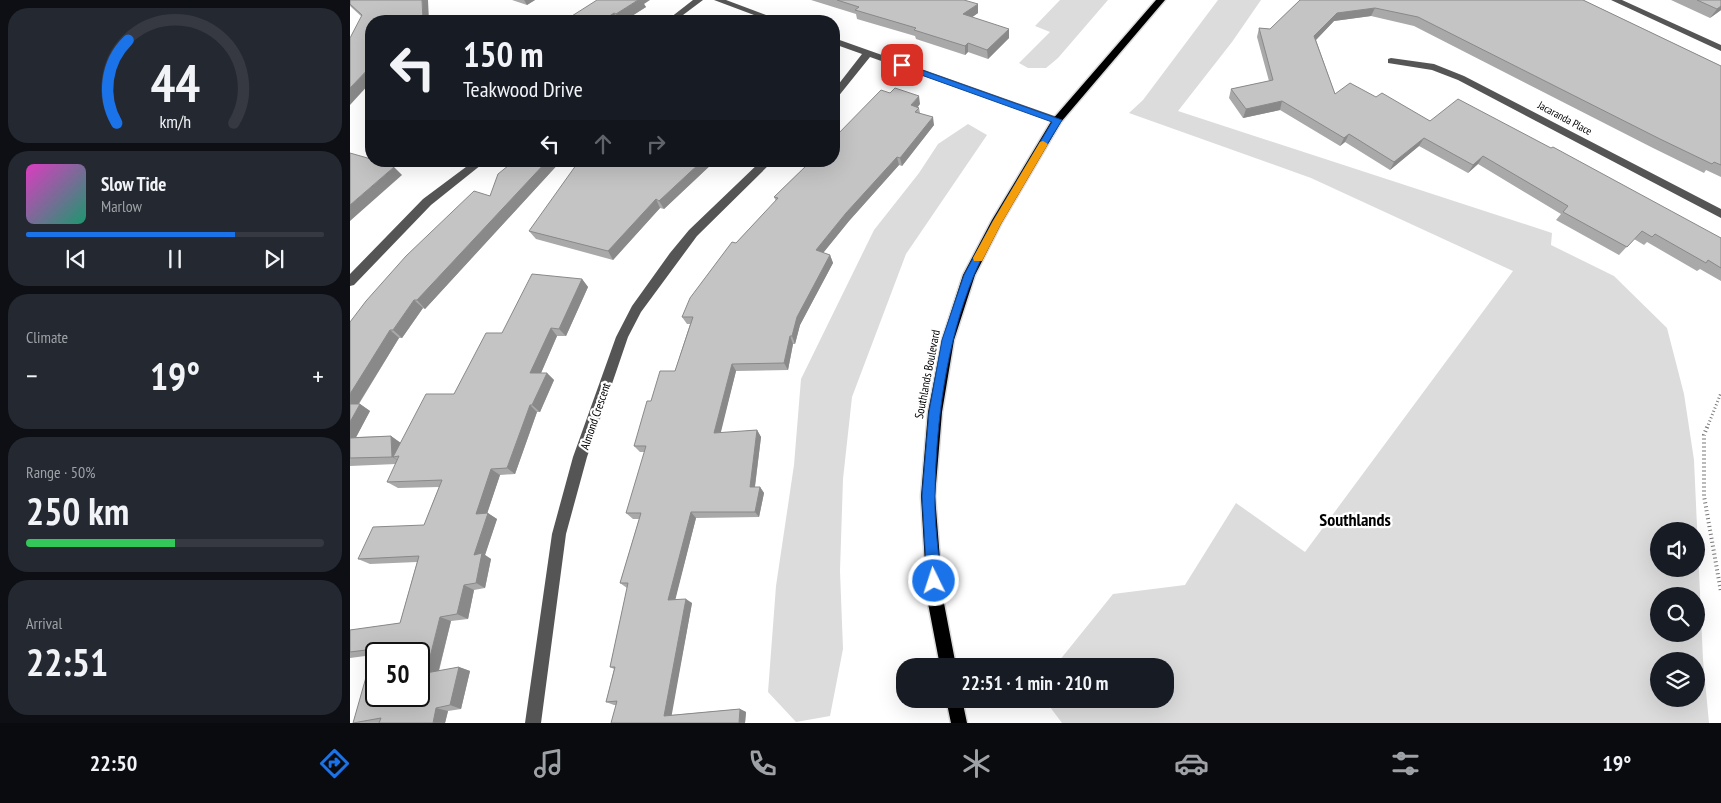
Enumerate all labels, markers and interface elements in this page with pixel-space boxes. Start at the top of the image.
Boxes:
text: 150 m [463,31,544,77]
icon: left [380,35,445,100]
pin [881,44,923,86]
text: 44 [150,49,200,116]
icon: arrive [888,51,916,79]
text: Teakwood Drive [463,75,583,103]
street label: Jacaranda Place [1535,97,1595,138]
text: km/h [159,110,191,133]
icon: left [536,130,564,158]
icon: ahead [589,130,617,158]
icon: right [642,130,670,158]
text: Slow Tide [101,172,166,196]
text: Marlow [101,196,142,216]
icon: previous [62,245,90,273]
icon: pause [161,245,189,273]
icon: next [260,245,288,273]
text: Climate [26,327,68,347]
street label: Southlands Boulevard [911,328,943,420]
text: 19° [150,351,200,400]
text: − [26,357,38,394]
text: + [312,357,324,394]
street label: Almond Crescent [577,380,614,451]
text: Range · 50% [26,462,95,482]
text: 250 km [26,486,129,535]
district label: Southlands [1319,508,1391,531]
map controls [1650,522,1705,707]
button: sound [1650,522,1705,577]
position arrow [907,554,959,606]
button: search [1650,587,1705,642]
text: Arrival [26,613,62,633]
text: 22:51 [26,637,108,686]
speed limit sign: 50 [365,642,430,707]
button: layers [1650,652,1705,707]
text: 22:51 · 1 min · 210 m [962,671,1108,695]
icon: directions [317,746,352,781]
icon: music [531,746,566,781]
icon: phone [745,746,780,781]
icon: climate [959,746,994,781]
icon: car [1174,746,1209,781]
icon: filters [1388,746,1423,781]
text: 22:50 [90,749,137,777]
text: 19° [1602,749,1631,777]

